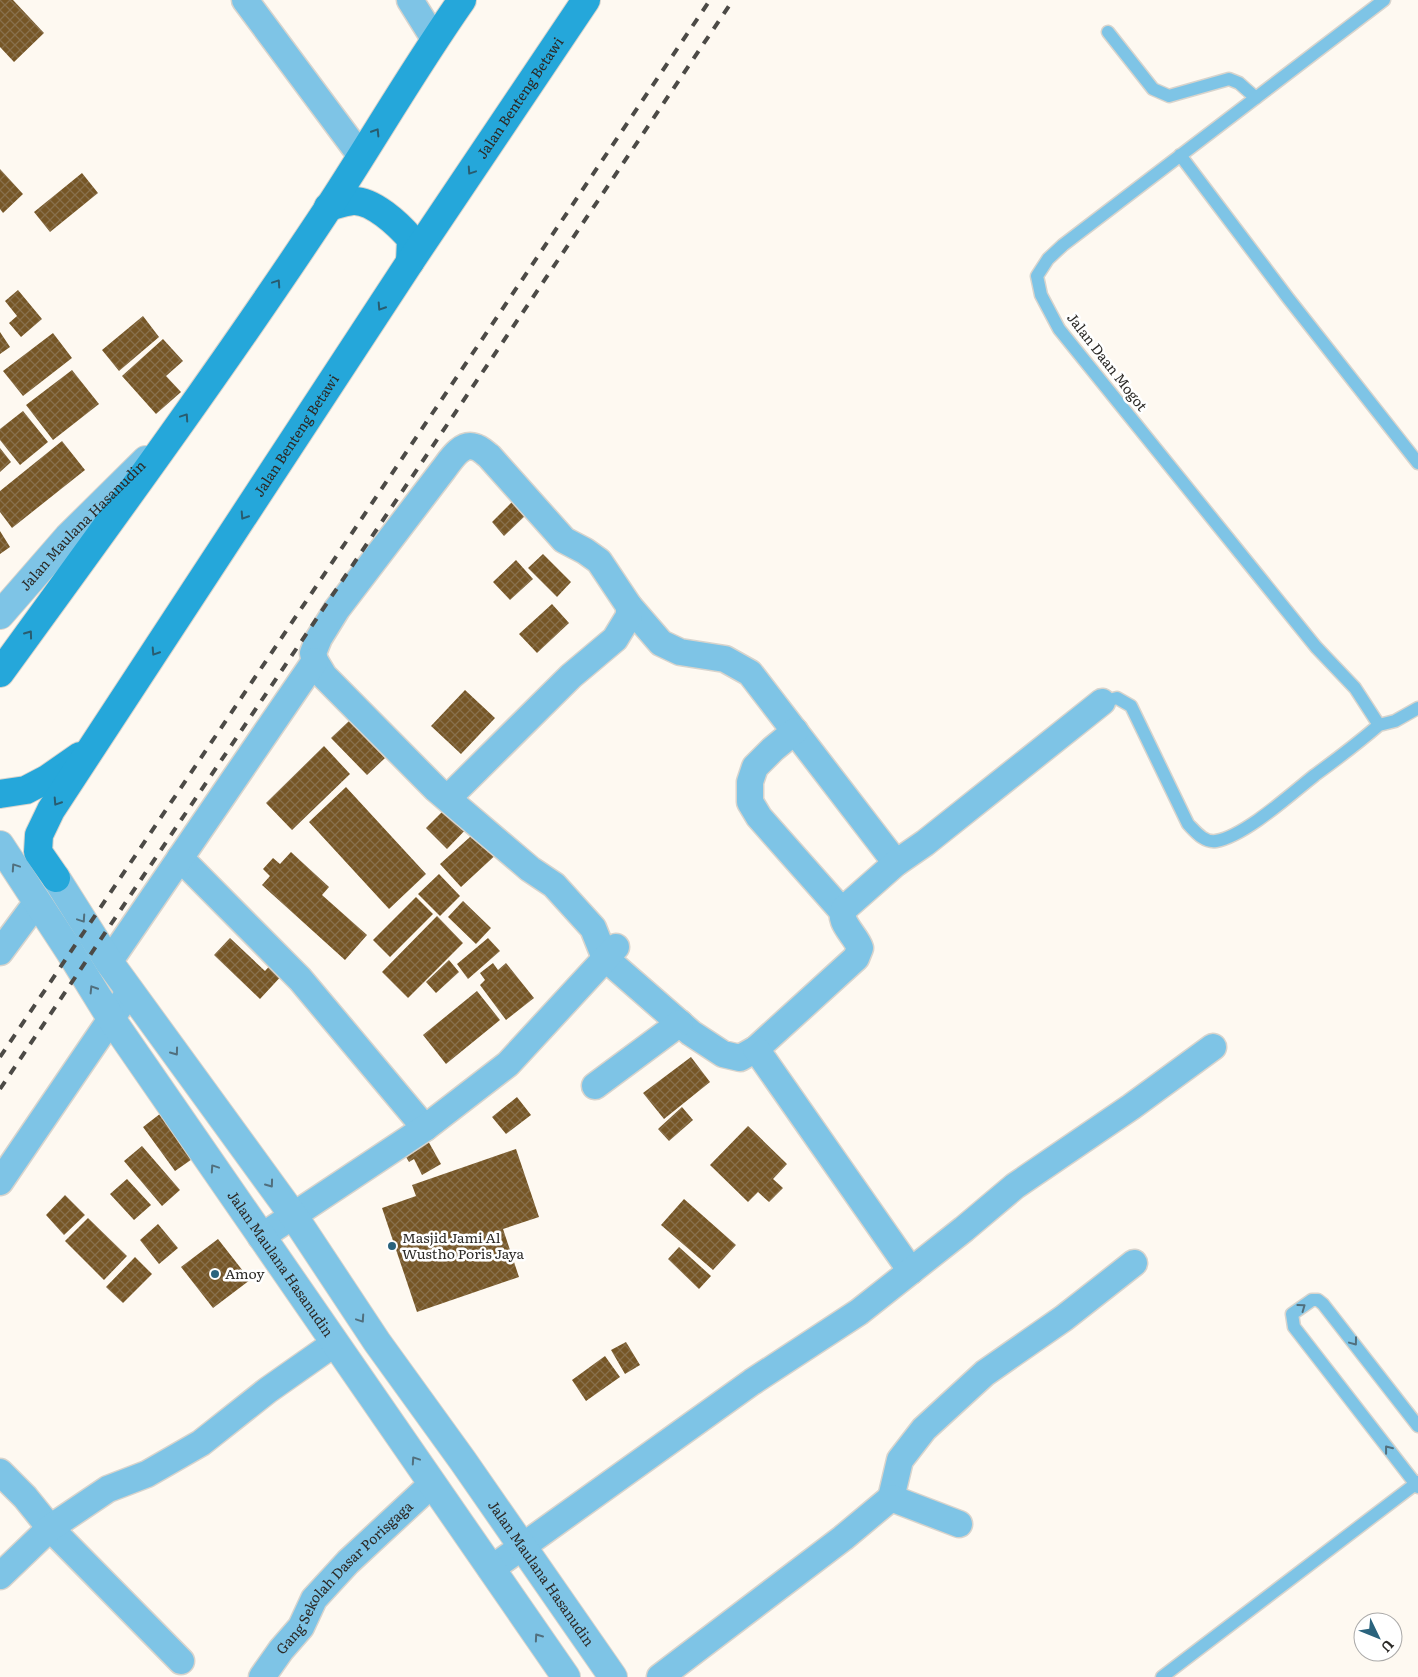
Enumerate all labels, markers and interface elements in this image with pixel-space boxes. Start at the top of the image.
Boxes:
street label: Jalan Benteng Betawi [471,33,568,162]
one-way arrow [370,129,379,138]
one-way arrow [468,166,477,175]
one-way arrow [271,279,280,288]
one-way arrow [378,301,387,310]
street label: Jalan Daan Mogot [1063,308,1153,415]
street label: Jalan Benteng Betawi [248,370,343,500]
one-way arrow [179,413,188,423]
street label: Jalan Maulana Hasanudin [15,455,149,594]
one-way arrow [241,510,250,519]
one-way arrow [23,630,32,640]
one-way arrow [152,646,161,655]
one-way arrow [53,796,63,805]
one-way arrow [12,864,21,873]
one-way arrow [76,913,85,923]
one-way arrow [90,986,100,995]
one-way arrow [169,1047,178,1056]
one-way arrow [211,1164,220,1173]
one-way arrow [264,1178,273,1188]
street label: Jalan Maulana Hasanudin [224,1186,339,1340]
place label: Masjid Jami Al Wustho Poris Jaya [402,1227,524,1263]
marker: Masjid Jami Al Wustho Poris Jaya [386,1240,398,1252]
place label: Amoy [225,1263,265,1283]
marker: Amoy [209,1268,221,1280]
one-way arrow [1296,1304,1306,1313]
one-way arrow [355,1313,365,1322]
one-way arrow [1348,1336,1356,1345]
one-way arrow [1385,1445,1394,1455]
one-way arrow [412,1457,421,1466]
street label: Gang Sekolah Dasar Porisgaga [271,1496,417,1658]
street label: Jalan Maulana Hasanudin [484,1496,600,1650]
north arrow [1353,1612,1403,1662]
one-way arrow [535,1633,544,1643]
text: U [1377,1636,1399,1657]

